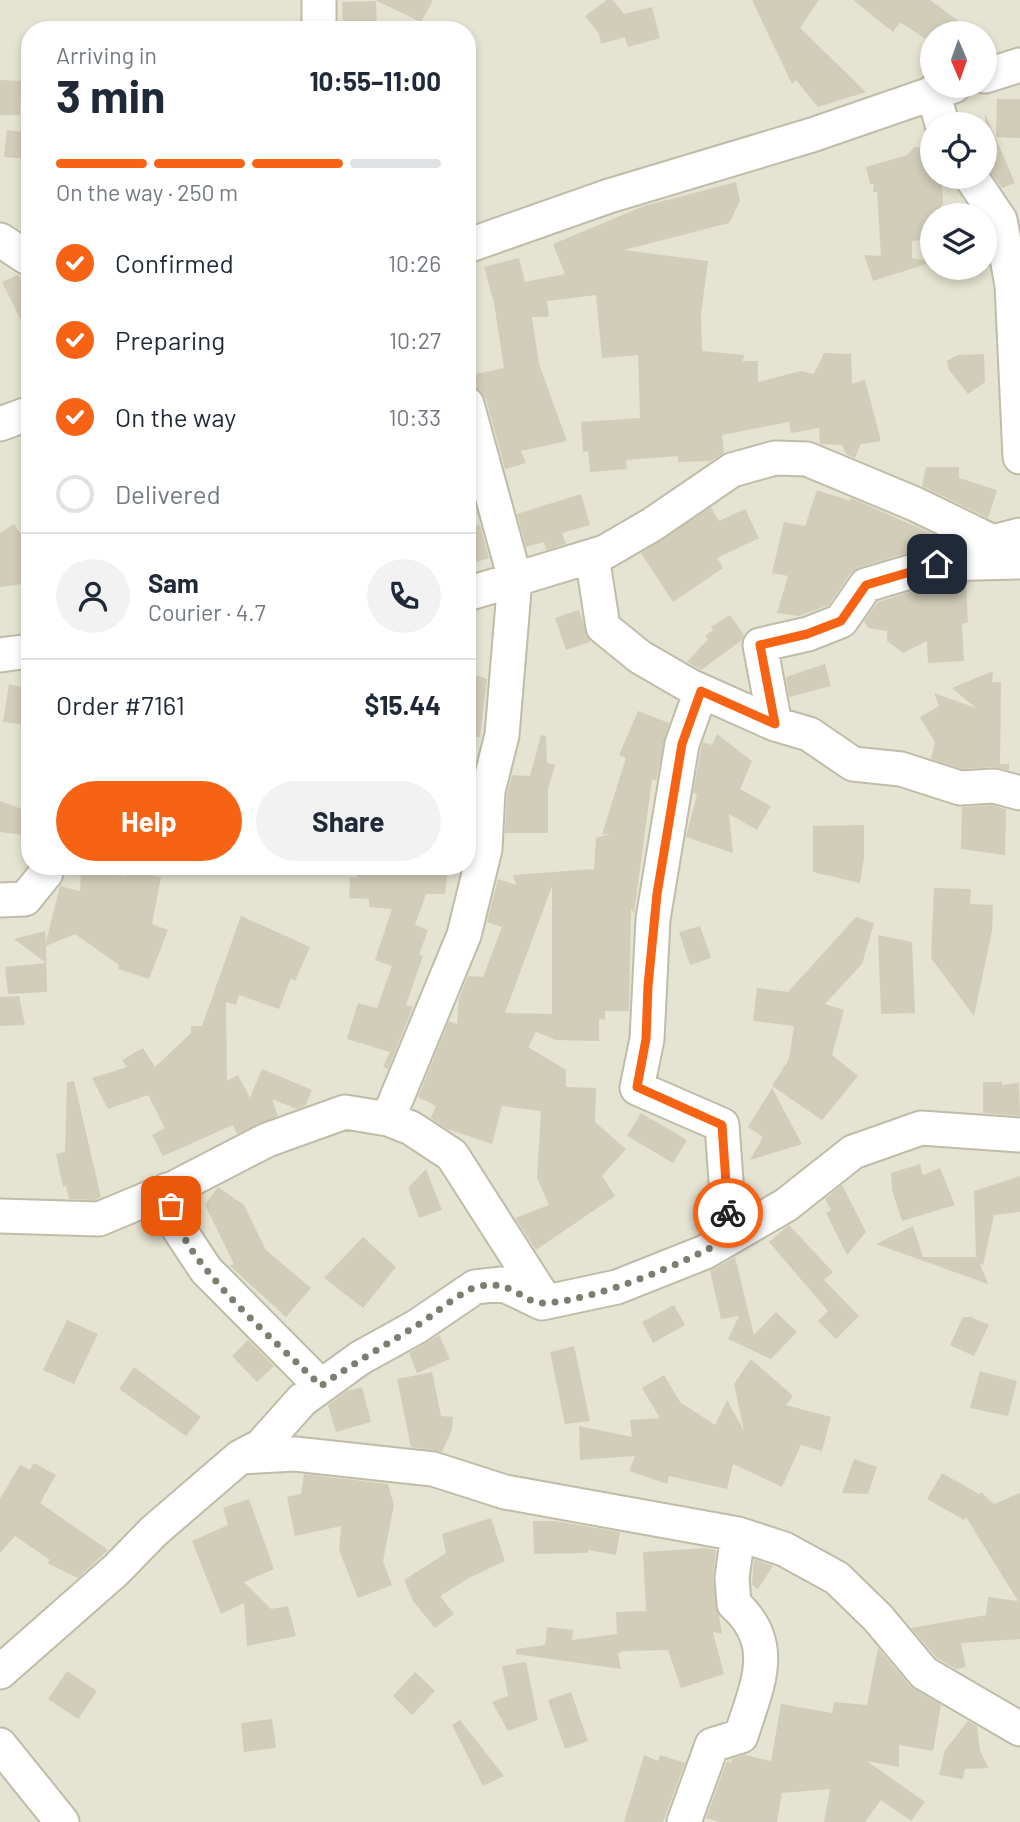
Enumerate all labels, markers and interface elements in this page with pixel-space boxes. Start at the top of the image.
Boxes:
north arrow [920,21,998,98]
map controls [920,21,997,280]
text: Arriving in [56,41,157,69]
text: 10:55–11:00 [309,65,441,96]
text: 3 min [56,67,165,122]
button: locate [920,112,997,189]
text: On the way · 250 m [56,178,238,206]
button: layers [920,203,997,280]
icon: check [56,244,94,282]
text: Confirmed [115,247,234,278]
text: 10:26 [388,249,441,277]
icon: check [56,321,94,359]
text: Preparing [115,324,225,355]
text: 10:27 [389,326,441,354]
icon: check [56,398,94,436]
text: On the way [115,401,236,432]
text: 10:33 [388,403,441,431]
text: Delivered [115,478,221,509]
pin [907,534,967,594]
icon: home [918,545,956,583]
button: person [56,559,130,633]
button: phone [367,559,441,633]
text: Sam [148,567,199,598]
text: Courier · 4.7 [148,598,266,626]
text: Order #7161 [56,689,185,720]
text: $15.44 [364,689,441,720]
button: Help [56,781,242,861]
button: Share [256,781,441,861]
pin [141,1176,201,1236]
courier [693,1178,763,1248]
icon: bag [152,1187,190,1225]
icon: bike [709,1194,747,1232]

